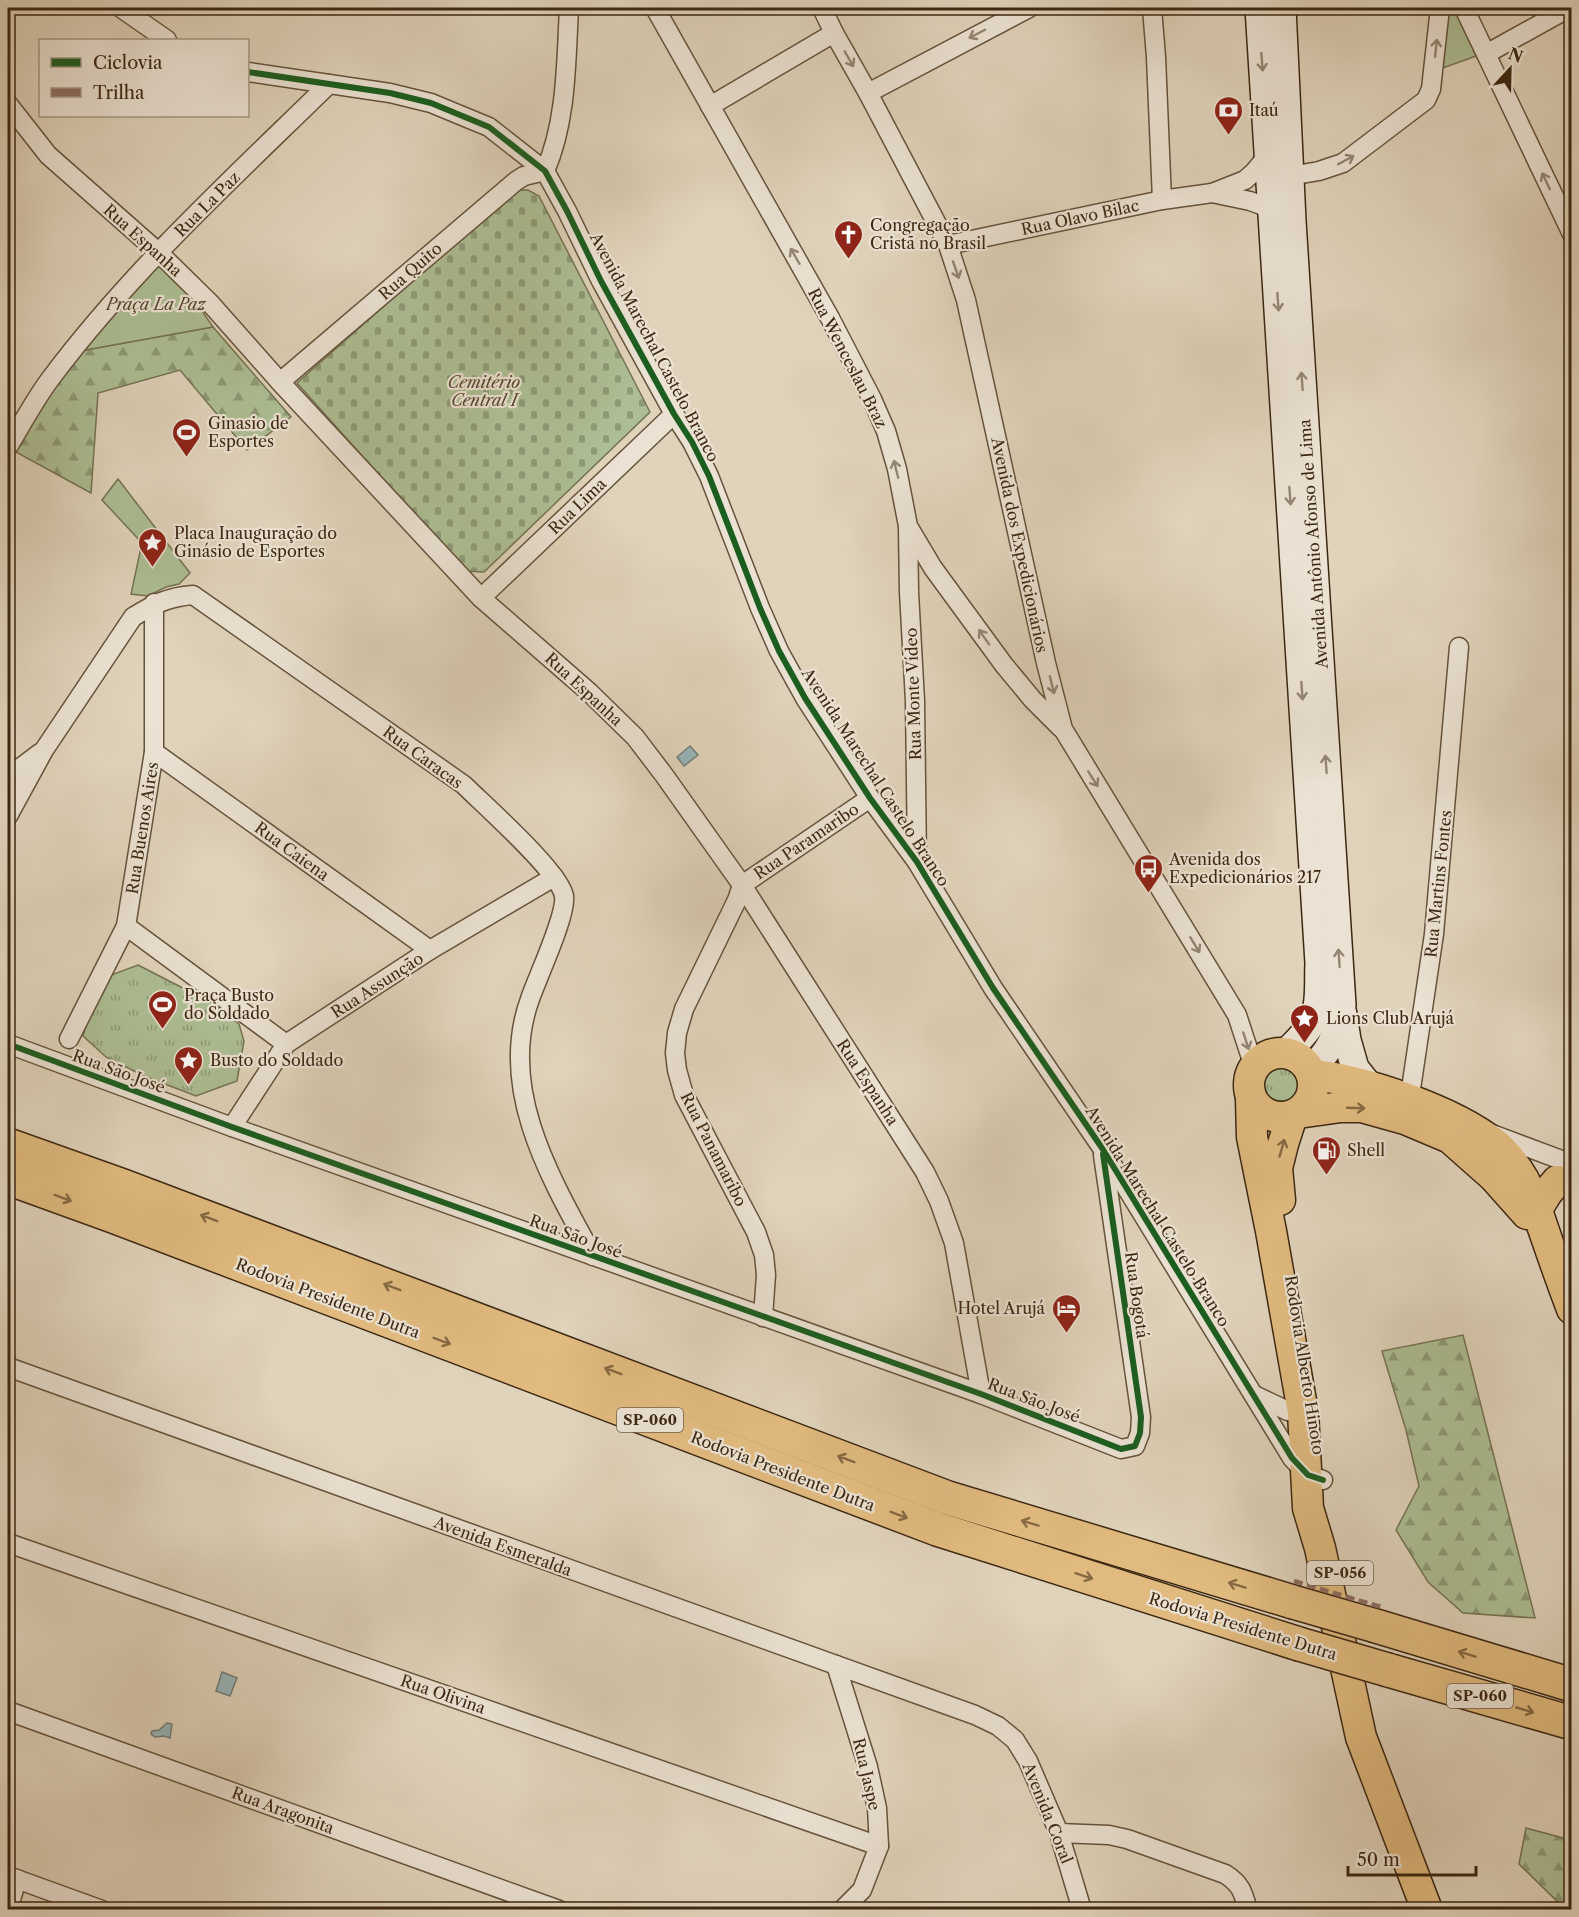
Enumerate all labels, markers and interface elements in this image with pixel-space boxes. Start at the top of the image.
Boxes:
one-way arrow [968,29,986,40]
legend [39,39,249,117]
one-way arrow [1431,39,1442,59]
north arrow [1480,39,1540,99]
text: N [1505,43,1526,67]
one-way arrow [844,50,855,68]
text: Ciclovia [93,52,163,74]
one-way arrow [1257,52,1268,72]
text: Trilha [93,82,145,104]
bank icon: Itaú [1212,94,1244,136]
place label: Itaú [1249,100,1279,120]
one-way arrow [1337,154,1354,166]
street label: Rua La Paz [170,167,244,241]
one-way arrow [1540,173,1552,191]
street label: Rua Olavo Bilac [1019,195,1141,239]
street label: Rua Espanha [100,199,187,281]
place label: Congregação Cristã no Brasil [870,215,986,253]
church icon: Congregação Cristã no Brasil [833,218,865,260]
street label: Avenida Marechal Castelo Branco [585,228,724,465]
street label: Rua Quito [374,238,446,304]
one-way arrow [789,248,801,265]
one-way arrow [952,260,963,279]
street label: Rua Wenceslau Braz [804,285,892,431]
one-way arrow [1273,291,1284,311]
park label: Praça La Paz [104,294,207,314]
one-way arrow [1297,371,1308,391]
park label: Cemitério Central I [448,372,520,410]
place label: Ginasio de Esportes [208,413,289,451]
sports icon: Ginasio de Esportes [171,416,203,458]
street label: Avenida Antônio Afonso de Lima [1294,418,1332,670]
street label: Avenida dos Expedicionários [987,434,1053,655]
one-way arrow [890,460,902,479]
street label: Rua Lima [544,473,611,538]
one-way arrow [1285,486,1296,506]
place label: Placa Inauguração do Ginásio de Esportes [174,523,337,561]
place icon: Placa Inauguração do Ginásio de Esportes [137,526,169,568]
street label: Rua Monte Vídeo [901,627,925,761]
one-way arrow [978,629,990,645]
street label: Rua Espanha [541,648,627,730]
street label: Avenida Marechal Castelo Branco [797,663,954,890]
one-way arrow [1046,675,1058,694]
one-way arrow [1297,680,1308,700]
street label: Rua Caracas [379,721,467,793]
one-way arrow [1321,754,1332,774]
street label: Rua Buenos Aires [122,760,162,896]
one-way arrow [1088,770,1100,787]
street label: Rua Paramaribo [750,798,862,884]
street label: Rua Martins Fontes [1420,809,1456,959]
street label: Rua Caiena [251,817,334,885]
place label: Avenida dos Expedicionários 217 [1168,849,1321,887]
bus stop icon: Avenida dos Expedicionários 217 [1132,852,1164,894]
one-way arrow [1189,936,1201,953]
street label: Rua Assunção [327,948,427,1022]
one-way arrow [1333,949,1344,969]
place label: Praça Busto do Soldado [184,985,274,1023]
sports icon: Praça Busto do Soldado [147,988,179,1030]
place icon: Lions Club Arujá [1289,1002,1321,1044]
place label: Lions Club Arujá [1326,1008,1455,1028]
one-way arrow [1241,1031,1252,1050]
street label: Rua Espanha [833,1035,904,1129]
place icon: Busto do Soldado [173,1044,205,1086]
street label: Rua São José [70,1045,168,1097]
place label: Busto do Soldado [210,1050,344,1070]
street label: Rua Panamaribo [677,1088,752,1210]
street label: Avenida Marechal Castelo Branco [1081,1101,1235,1330]
one-way arrow [1346,1102,1366,1113]
fuel station icon: Shell [1310,1134,1342,1176]
one-way arrow [1277,1139,1288,1158]
place label: Shell [1347,1140,1385,1160]
one-way arrow [53,1194,71,1205]
street label: Rua São José [527,1210,625,1262]
one-way arrow [201,1212,219,1223]
street label: Rua Bogotá [1121,1250,1153,1340]
street label: Rodovia Presidente Dutra [233,1254,423,1343]
street label: Rodovia Alberto Hinoto [1281,1274,1329,1456]
one-way arrow [383,1281,402,1292]
hotel icon: Hotel Arujá [1050,1292,1082,1334]
place label: Hotel Arujá [957,1298,1046,1318]
one-way arrow [432,1336,450,1347]
one-way arrow [605,1365,623,1376]
street label: Rua São José [985,1373,1083,1427]
road number: SP-060 [617,1408,683,1432]
street label: Rodovia Presidente Dutra [688,1427,878,1516]
one-way arrow [837,1453,855,1464]
one-way arrow [889,1510,907,1521]
street label: Avenida Esmeralda [430,1511,575,1580]
one-way arrow [1021,1517,1040,1528]
road number: SP-056 [1307,1561,1373,1585]
one-way arrow [1074,1571,1093,1582]
one-way arrow [1228,1579,1247,1590]
street label: Rodovia Presidente Dutra [1147,1588,1340,1664]
one-way arrow [1458,1648,1477,1659]
street label: Rua Olivina [398,1670,489,1718]
road number: SP-060 [1447,1684,1513,1708]
one-way arrow [1515,1705,1534,1716]
street label: Rua Jaspe [849,1736,885,1812]
street label: Avenida Coral [1018,1759,1077,1867]
street label: Rua Aragonita [229,1782,337,1838]
scale bar [1348,1839,1476,1877]
text: 50 m [1357,1849,1400,1871]

